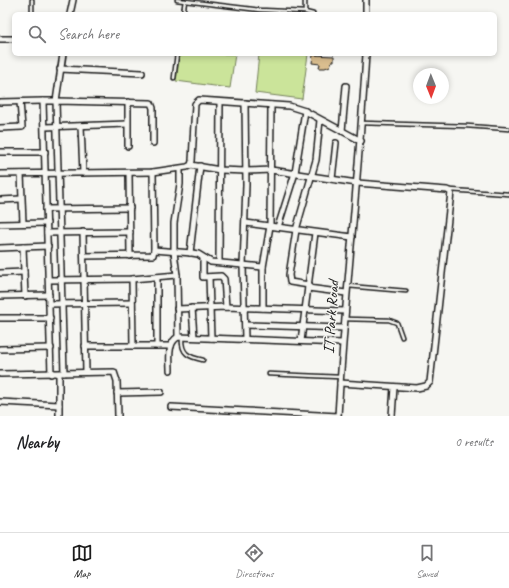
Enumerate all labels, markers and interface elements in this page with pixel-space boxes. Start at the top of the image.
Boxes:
search box [12,12,497,56]
icon: search [26,23,48,45]
text: Search here [58,25,119,44]
north arrow [413,68,449,104]
street label: IT Park Road [318,277,344,354]
text: Nearby [16,432,59,453]
text: 0 results [455,434,493,450]
tab: Map [71,542,93,580]
tab: Directions [235,542,274,580]
tab: Saved [416,542,438,580]

